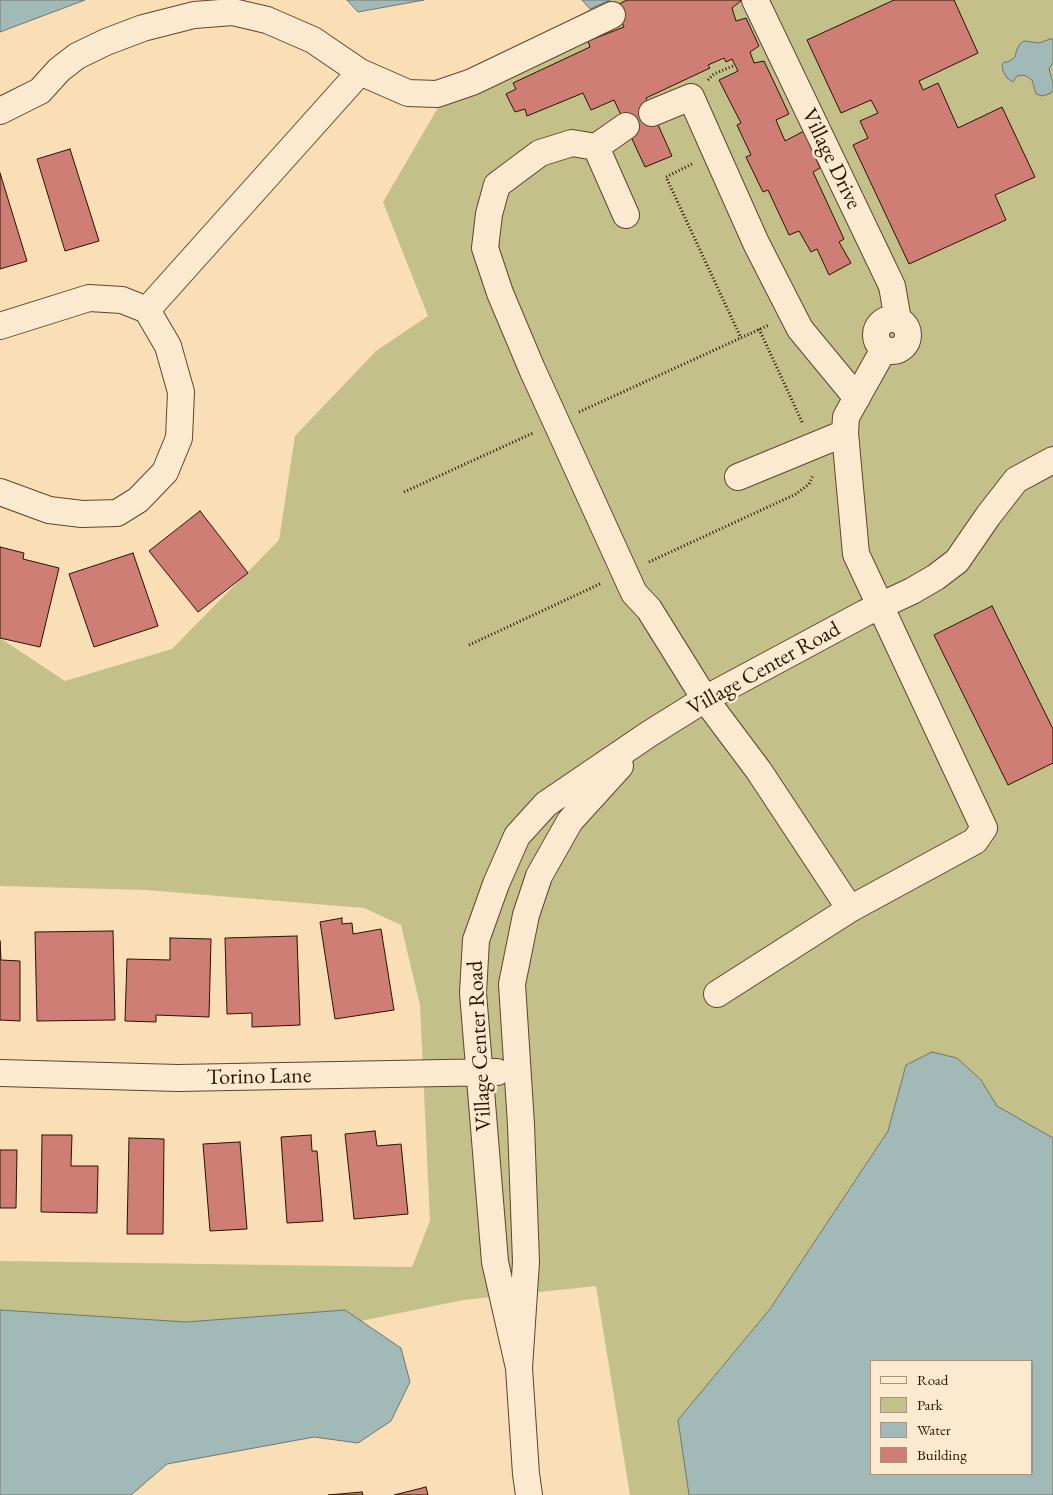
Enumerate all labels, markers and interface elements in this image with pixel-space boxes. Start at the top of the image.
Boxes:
street label: Village Drive [795,104,867,214]
street label: Village Center Road [683,616,845,722]
street label: Village Center Road [462,960,498,1132]
street label: Torino Lane [206,1063,312,1091]
legend [870,1360,1033,1475]
text: Road [917,1370,948,1389]
text: Park [917,1395,943,1414]
text: Water [917,1420,951,1439]
text: Building [917,1445,967,1464]

